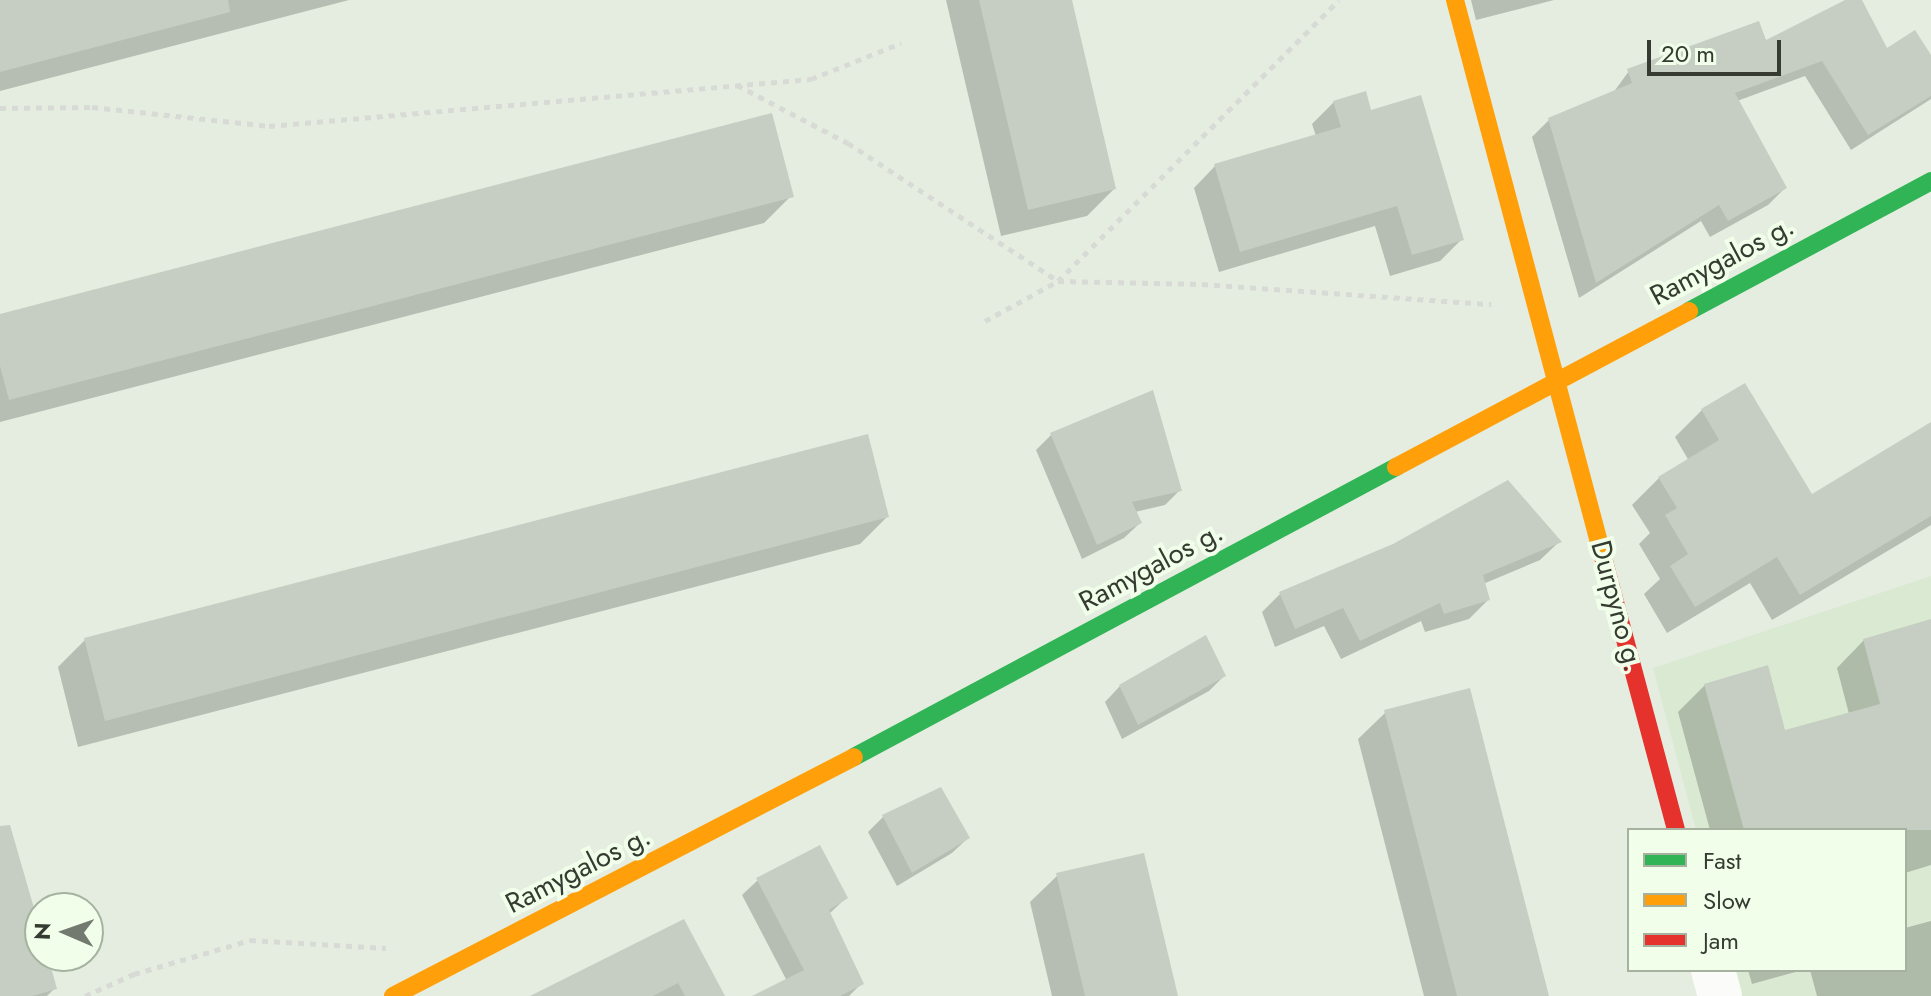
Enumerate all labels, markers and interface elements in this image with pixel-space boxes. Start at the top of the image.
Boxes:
scale bar [1651,24,1785,74]
text: 20 m [1661,36,1715,71]
street label: Ramygalos g. [1644,209,1800,313]
street label: Ramygalos g. [1073,515,1229,619]
street label: Durpyno g. [1583,537,1651,675]
street label: Ramygalos g. [500,819,656,921]
legend [1627,828,1907,972]
text: Fast [1703,843,1741,878]
text: Slow [1703,883,1751,918]
north arrow [24,892,104,972]
text: N [26,922,58,941]
text: Jam [1703,923,1739,958]

